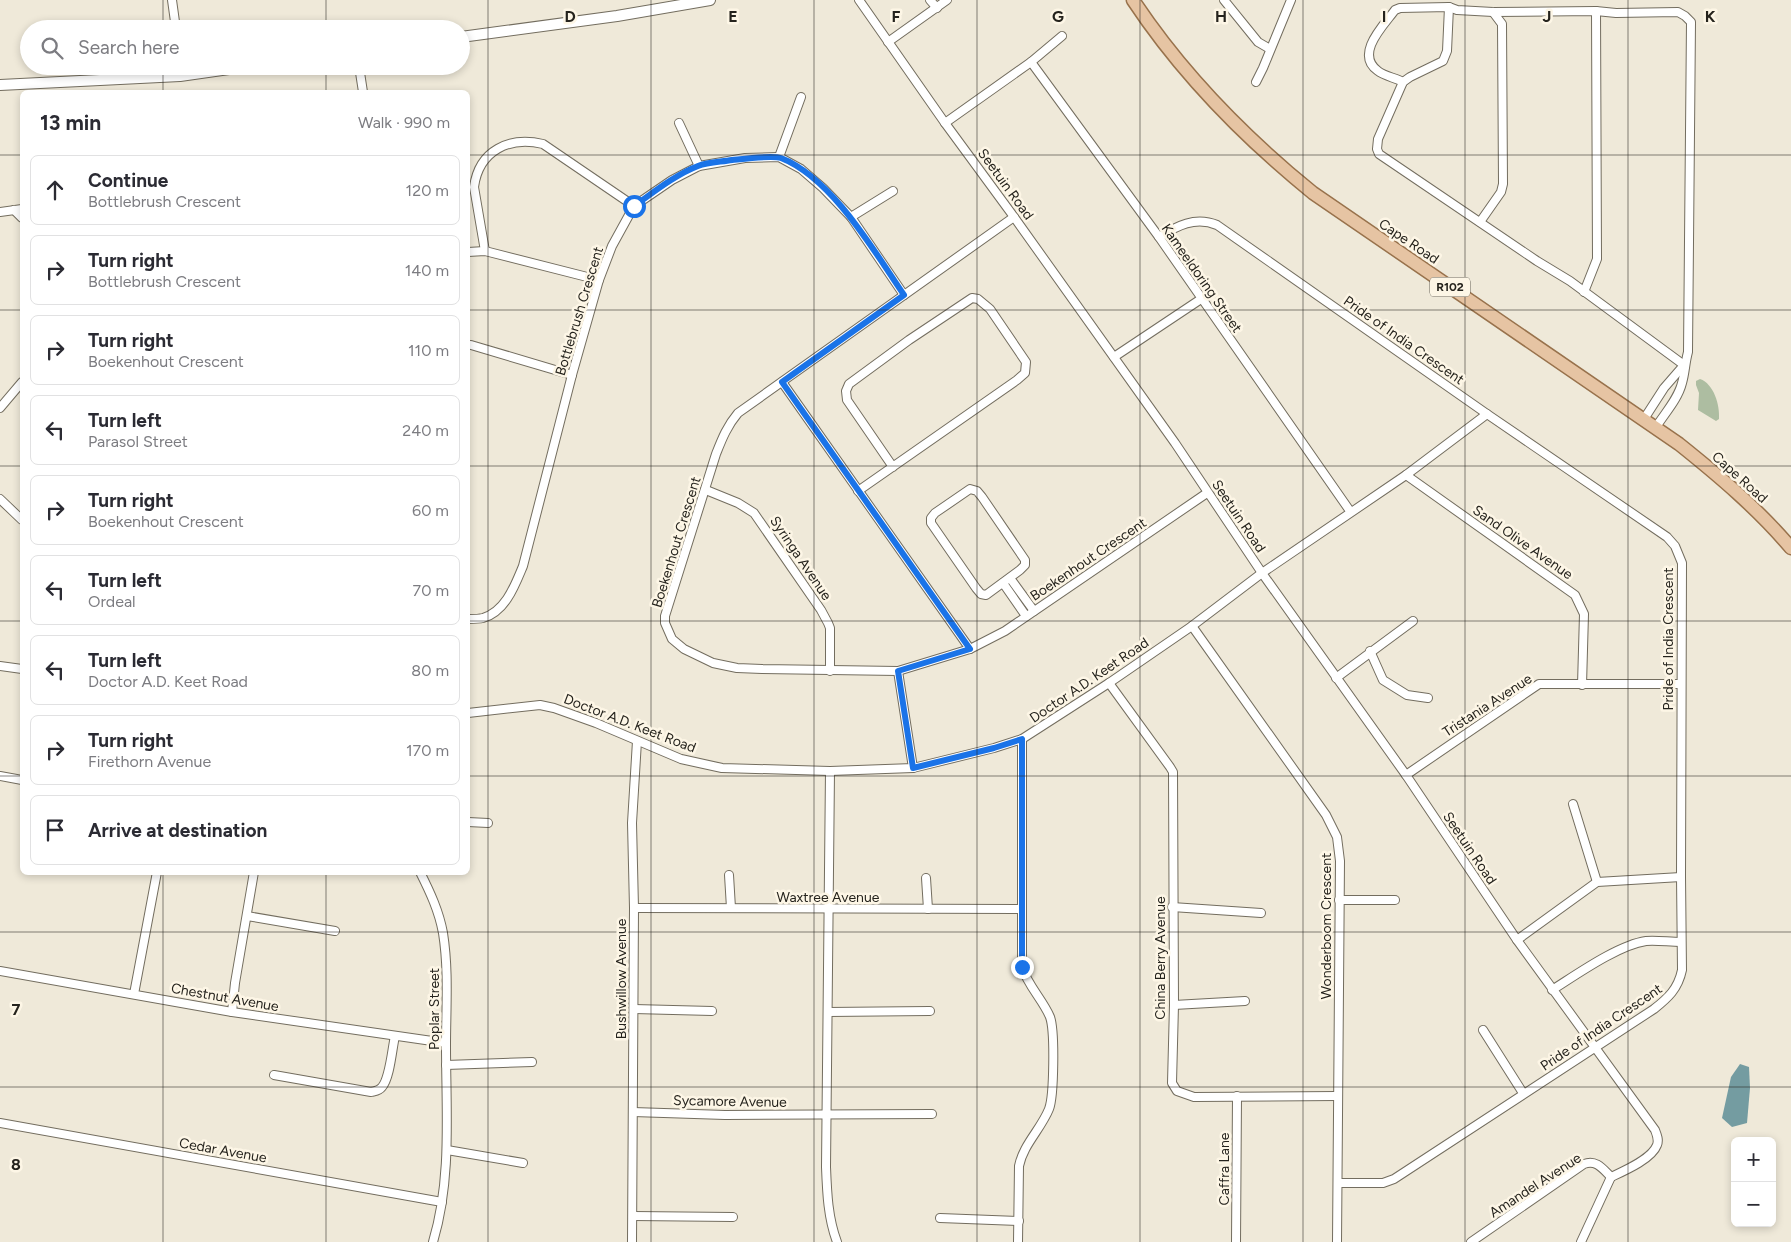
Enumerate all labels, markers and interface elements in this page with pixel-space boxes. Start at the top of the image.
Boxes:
text: D [564,7,576,26]
text: E [728,7,738,26]
text: F [892,7,901,26]
text: G [1052,7,1064,26]
text: H [1215,7,1227,26]
text: I [1382,7,1386,26]
text: J [1543,7,1551,26]
text: K [1705,7,1716,26]
search box [20,20,470,75]
icon: search [38,34,66,62]
text: Search here [78,36,180,59]
text: 13 min [40,110,101,135]
text: Walk · 990 m [358,113,450,132]
street label: Seetuin Road [974,145,1037,223]
text: Continue [88,169,168,192]
icon: ahead [41,176,69,204]
text: 120 m [406,181,449,200]
text: Bottlebrush Crescent [88,192,241,211]
route start [623,195,646,218]
street label: Cape Road [1375,215,1442,268]
street label: Kameeldoring Street [1158,221,1246,336]
street label: Bottlebrush Crescent [552,245,607,378]
text: Turn right [88,249,174,272]
icon: right [41,256,69,284]
text: 140 m [405,261,449,280]
text: Bottlebrush Crescent [88,272,241,291]
road number: R102 [1430,278,1470,296]
street label: Pride of India Crescent [1340,292,1467,388]
text: Turn right [88,329,174,352]
icon: right [41,336,69,364]
text: 110 m [408,341,449,360]
text: Boekenhout Crescent [88,352,244,371]
text: Turn left [88,409,162,432]
icon: left [41,416,69,444]
text: 240 m [402,421,449,440]
text: Parasol Street [88,432,188,451]
street label: Cape Road [1708,448,1771,507]
street label: Boekenhout Crescent [648,475,705,610]
street label: Seetuin Road [1208,477,1269,556]
text: Turn right [88,489,174,512]
icon: right [41,496,69,524]
text: 60 m [412,501,449,520]
street label: Sand Olive Avenue [1470,502,1576,583]
text: Boekenhout Crescent [88,512,244,531]
street label: Syringa Avenue [766,513,835,604]
street label: Boekenhout Crescent [1027,514,1150,605]
street label: Pride of India Crescent [1660,567,1677,711]
text: Turn left [88,569,162,592]
icon: left [41,576,69,604]
text: 70 m [413,581,449,600]
text: Ordeal [88,592,136,611]
street label: Doctor A.D. Keet Road [1027,634,1152,727]
text: Turn left [88,649,162,672]
icon: left [41,656,69,684]
text: 80 m [411,661,449,680]
street label: Tristania Avenue [1439,670,1535,741]
text: Doctor A.D. Keet Road [88,672,248,691]
street label: Doctor A.D. Keet Road [561,690,698,756]
text: Turn right [88,729,174,752]
icon: right [41,736,69,764]
text: 170 m [406,741,449,760]
text: Firethorn Avenue [88,752,211,771]
street label: Seetuin Road [1439,809,1500,888]
icon: arrive [41,816,69,844]
text: Arrive at destination [88,819,267,842]
street label: Wonderboom Crescent [1318,853,1335,999]
street label: Waxtree Avenue [777,889,880,906]
street label: China Berry Avenue [1152,896,1169,1020]
street label: Bushwillow Avenue [613,918,630,1039]
route end [1011,956,1034,979]
street label: Poplar Street [426,968,443,1050]
street label: Chestnut Avenue [170,980,280,1015]
street label: Pride of India Crescent [1537,980,1665,1074]
text: 7 [12,1000,21,1019]
street label: Sycamore Avenue [673,1092,787,1111]
street label: Caffra Lane [1216,1132,1233,1205]
street label: Cedar Avenue [178,1134,268,1167]
map controls [1731,1137,1776,1227]
button: + [1731,1137,1776,1182]
street label: Amandel Avenue [1486,1149,1585,1221]
text: 8 [11,1155,21,1174]
button: − [1731,1182,1776,1227]

